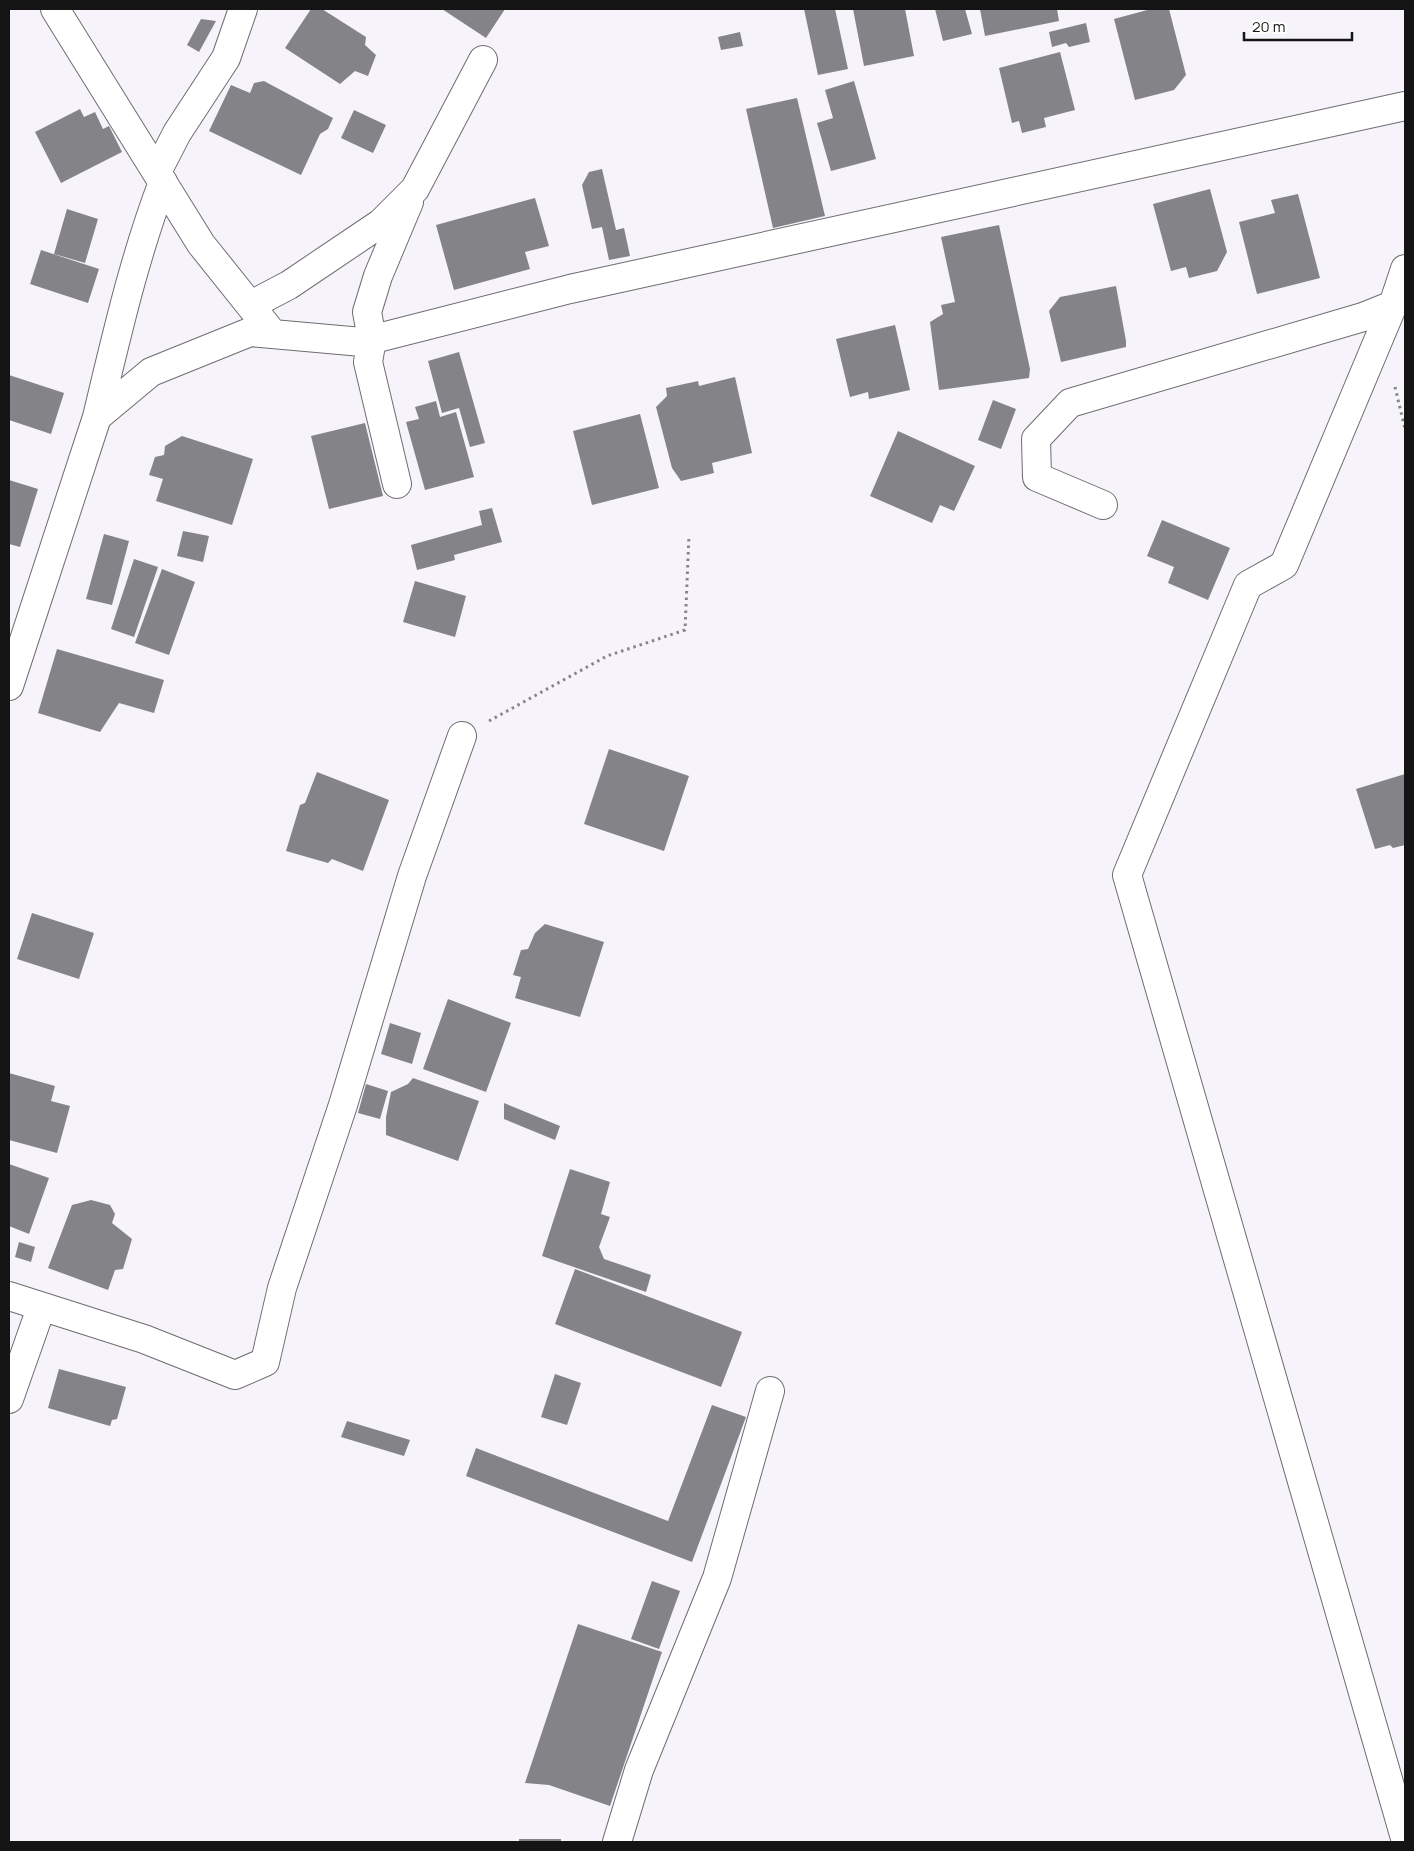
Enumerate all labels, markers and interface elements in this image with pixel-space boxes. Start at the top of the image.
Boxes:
scale bar [1244,10,1352,42]
text: 20 m [1252,16,1285,37]

